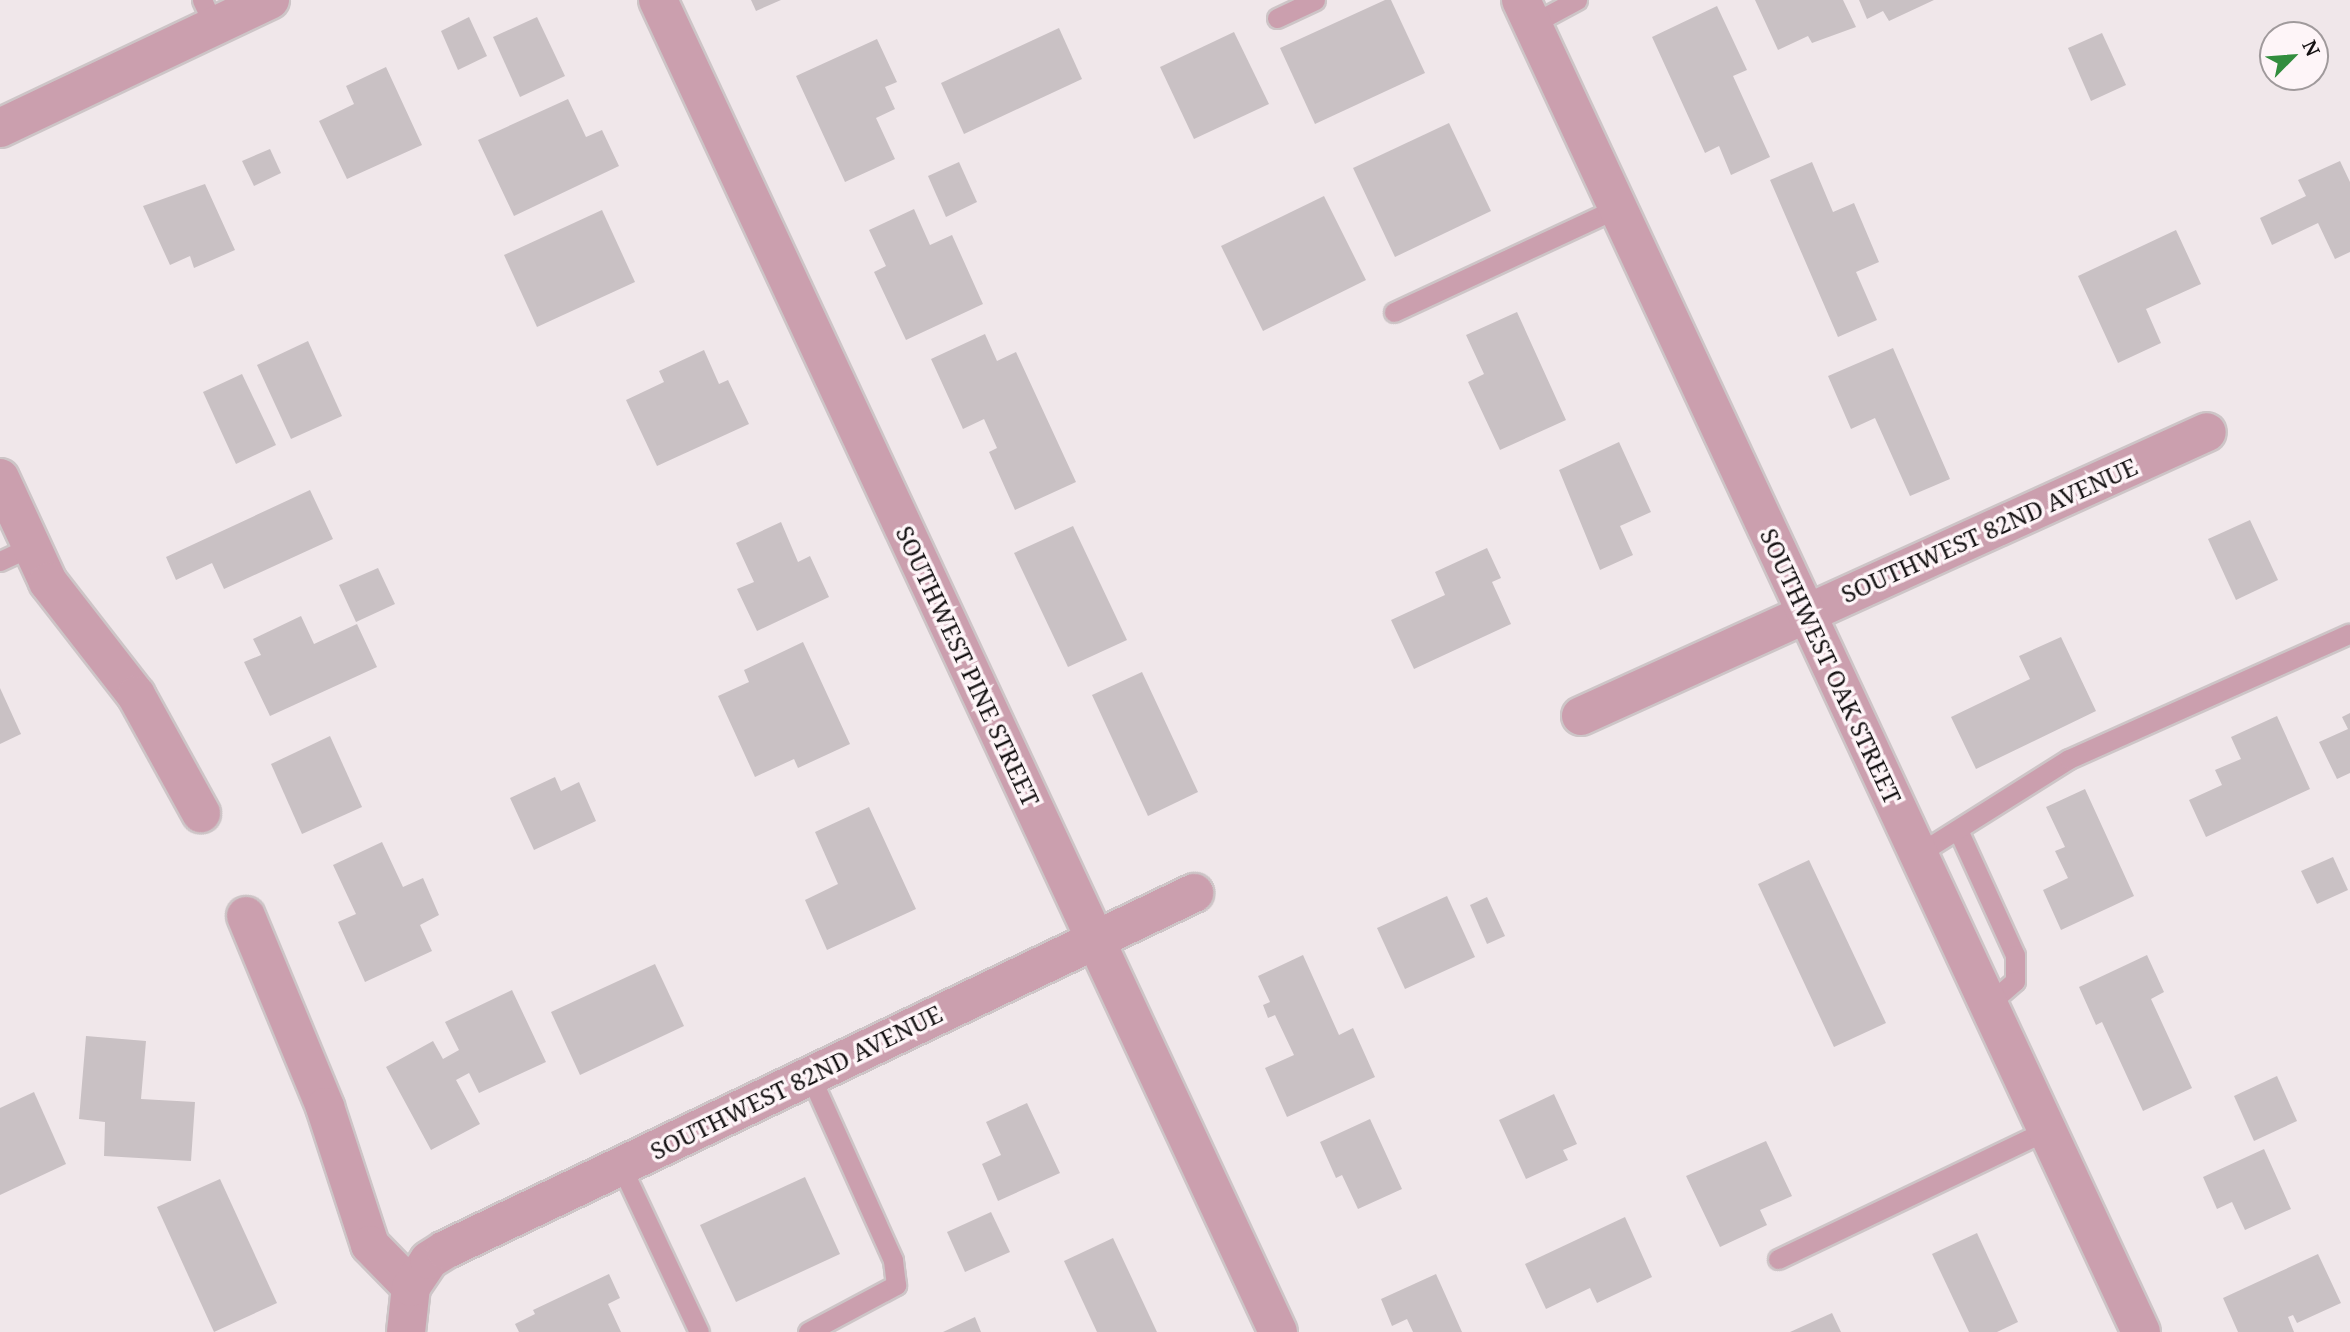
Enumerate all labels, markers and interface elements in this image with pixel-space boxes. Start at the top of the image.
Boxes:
north arrow [2259,21,2329,91]
text: N [2296,36,2326,60]
street label: SOUTHWEST 82ND AVENUE [1837,452,2141,608]
street label: SOUTHWEST PINE STREET [890,521,1046,811]
street label: SOUTHWEST OAK STREET [1754,524,1908,808]
street label: SOUTHWEST 82ND AVENUE [645,999,947,1165]

